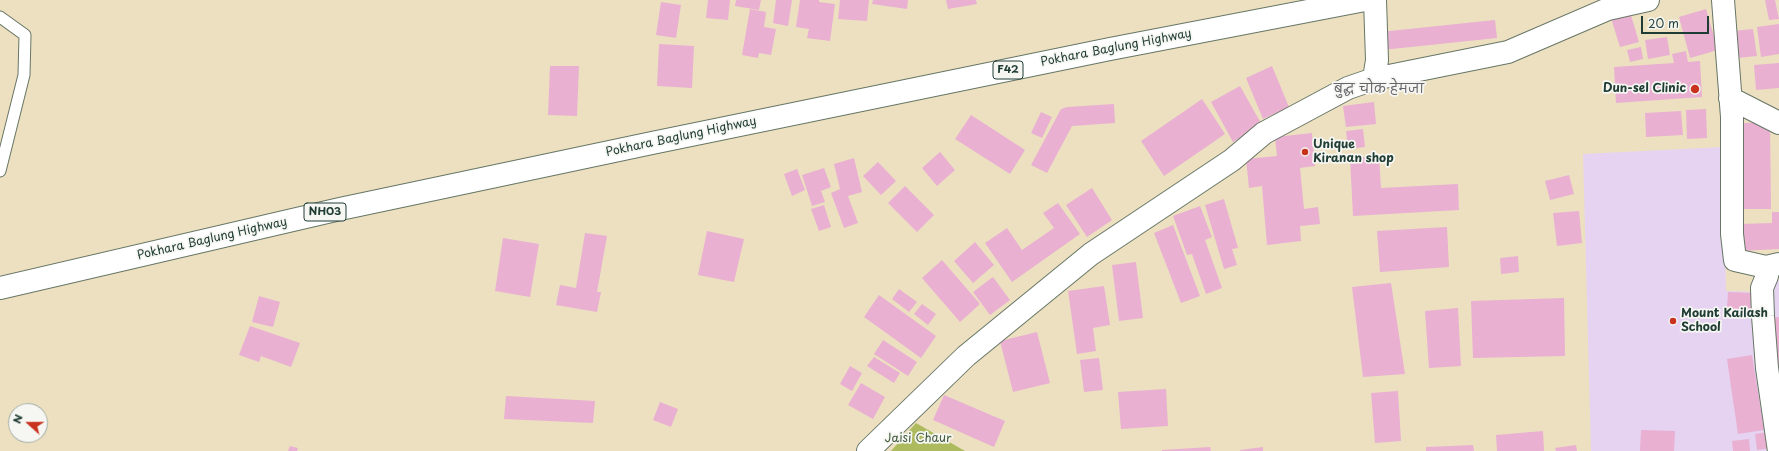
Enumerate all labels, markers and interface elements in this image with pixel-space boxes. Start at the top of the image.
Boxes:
scale bar [1643,8,1711,34]
text: 20 m [1648,14,1679,32]
street label: Pokhara Baglung Highway [1039,26,1193,70]
road number: F42 [993,61,1023,79]
district label: बुद्ध चोक हेमजा [1334,81,1424,97]
place label: Dun-sel Clinic [1603,82,1686,96]
marker: Dun-sel Clinic [1689,83,1701,95]
street label: Pokhara Baglung Highway [604,114,758,160]
place label: Unique Kiranan shop [1313,138,1394,166]
marker: Unique Kiranan shop [1300,147,1310,157]
road number: NH03 [304,203,346,221]
street label: Pokhara Baglung Highway [136,215,288,263]
place label: Mount Kailash School [1681,307,1768,335]
marker: Mount Kailash School [1668,316,1678,326]
north arrow [8,403,48,443]
text: N [8,412,27,426]
park label: Jaisi Chaur [885,432,951,446]

